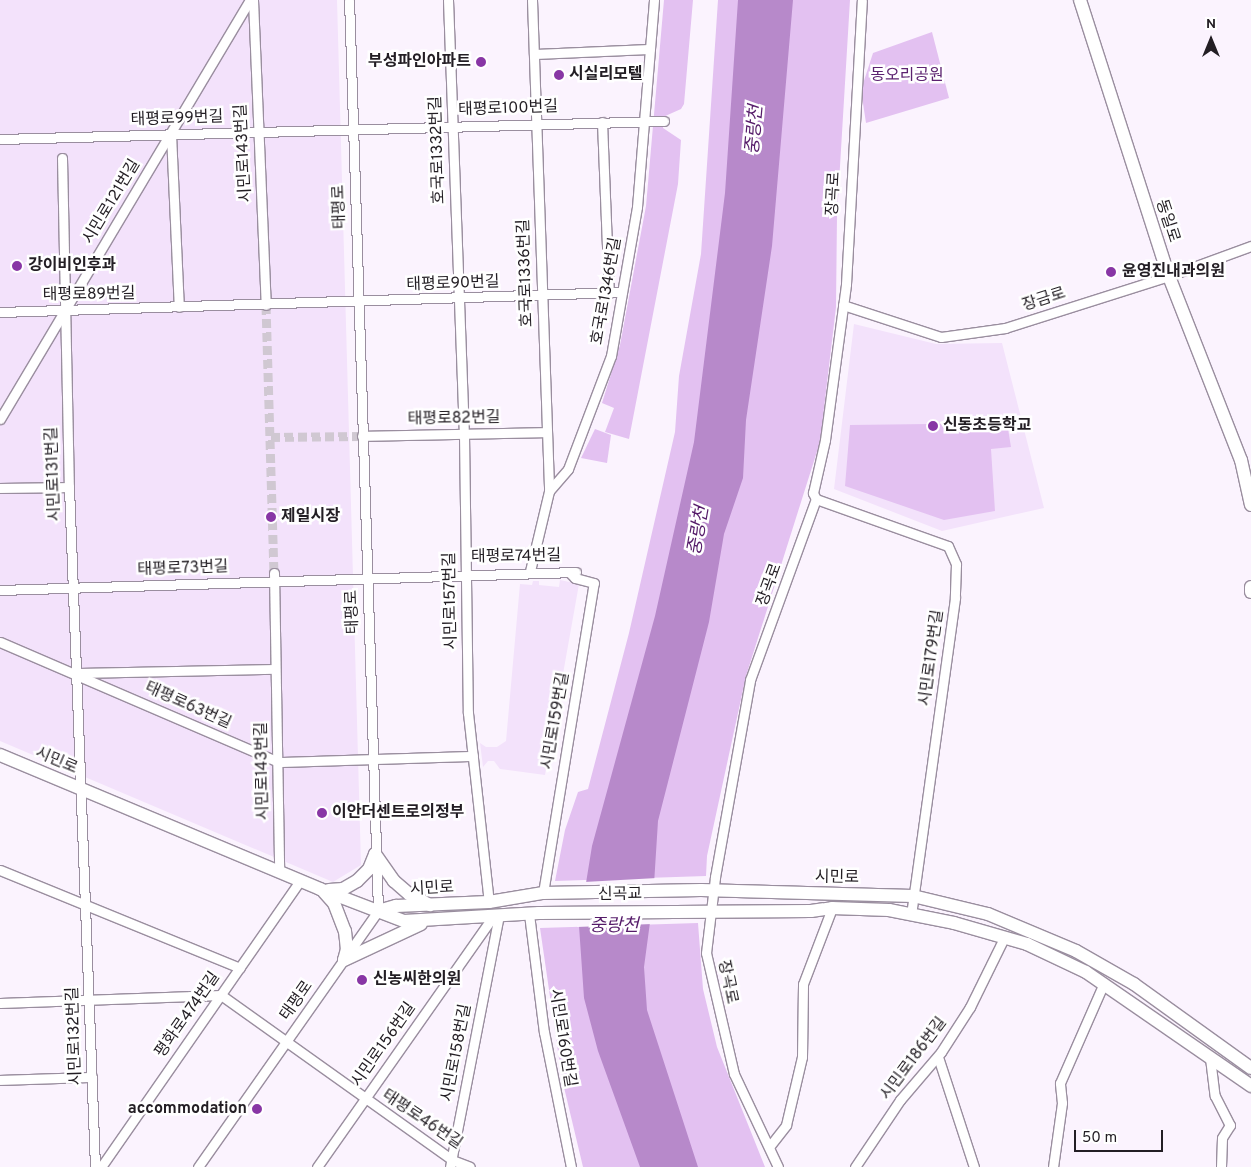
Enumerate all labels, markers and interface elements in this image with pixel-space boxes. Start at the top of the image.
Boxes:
north arrow [1186,15,1236,65]
text: N [1206,16,1216,33]
place label: 부성파인아파트 [368,52,471,72]
marker: 부성파인아파트 [475,56,487,68]
place label: 시실리모텔 [569,65,643,85]
park label: 동오리공원 [870,66,944,86]
marker: 시실리모텔 [553,69,565,81]
street label: 호국로1332번길 [427,96,449,204]
street label: 태평로100번길 [458,98,558,120]
street label: 시민로143번길 [232,103,256,203]
water label: 중랑천 [743,104,769,156]
street label: 태평로99번길 [130,108,224,130]
street label: 시민로121번길 [79,156,145,248]
street label: 장곡로 [823,171,845,217]
street label: 태평로 [330,185,350,229]
street label: 동일로 [1151,197,1183,245]
street label: 호국로1336번길 [515,219,537,327]
street label: 호국로1346번길 [588,236,626,346]
place label: 강이비인후과 [28,256,116,276]
marker: 강이비인후과 [10,259,24,273]
place label: 윤영진내과의원 [1122,262,1225,282]
marker: 윤영진내과의원 [1104,265,1118,279]
street label: 태평로90번길 [406,273,500,295]
street label: 장금로 [1020,284,1068,316]
street label: 태평로89번길 [43,285,135,305]
street label: 태평로82번길 [407,409,501,429]
place label: 신동초등학교 [943,416,1031,436]
marker: 신동초등학교 [927,420,939,432]
street label: 시민로131번길 [43,426,65,522]
water label: 중랑천 [685,505,715,557]
place label: 제일시장 [281,507,340,527]
marker: 제일시장 [265,511,277,523]
street label: 태평로74번길 [471,547,561,567]
street label: 시민로157번길 [441,552,461,650]
street label: 태평로73번길 [137,558,229,580]
street label: 장곡로 [753,561,787,609]
street label: 태평로 [343,590,363,634]
street label: 시민로179번길 [916,608,948,708]
street label: 시민로159번길 [538,671,574,771]
street label: 태평로63번길 [142,678,234,734]
street label: 시민로143번길 [253,721,273,821]
street label: 시민로 [32,744,80,778]
place label: 이안더센트로의정부 [332,803,464,823]
marker: 이안더센트로의정부 [316,807,328,819]
street label: 시민로 [815,868,859,888]
street label: 시민로 [409,878,455,900]
street label: 신곡교 [598,885,642,905]
water label: 중랑천 [589,916,639,938]
street label: 장곡로 [713,958,741,1006]
street label: 평화로474번길 [151,969,225,1061]
place label: 신농씨한의원 [373,970,461,990]
marker: 신농씨한의원 [355,973,369,987]
street label: 태평로 [276,977,318,1025]
street label: 시민로132번길 [64,986,86,1086]
street label: 시민로160번길 [545,987,579,1089]
street label: 시민로156번길 [348,999,420,1091]
street label: 시민로158번길 [438,1002,476,1104]
street label: 시민로186번길 [877,1014,951,1104]
street label: 태평로46번길 [378,1086,466,1154]
place label: accommodation [128,1099,247,1119]
marker: accommodation [251,1103,263,1115]
scale bar [1076,1120,1165,1152]
text: 50 m [1082,1129,1117,1148]

